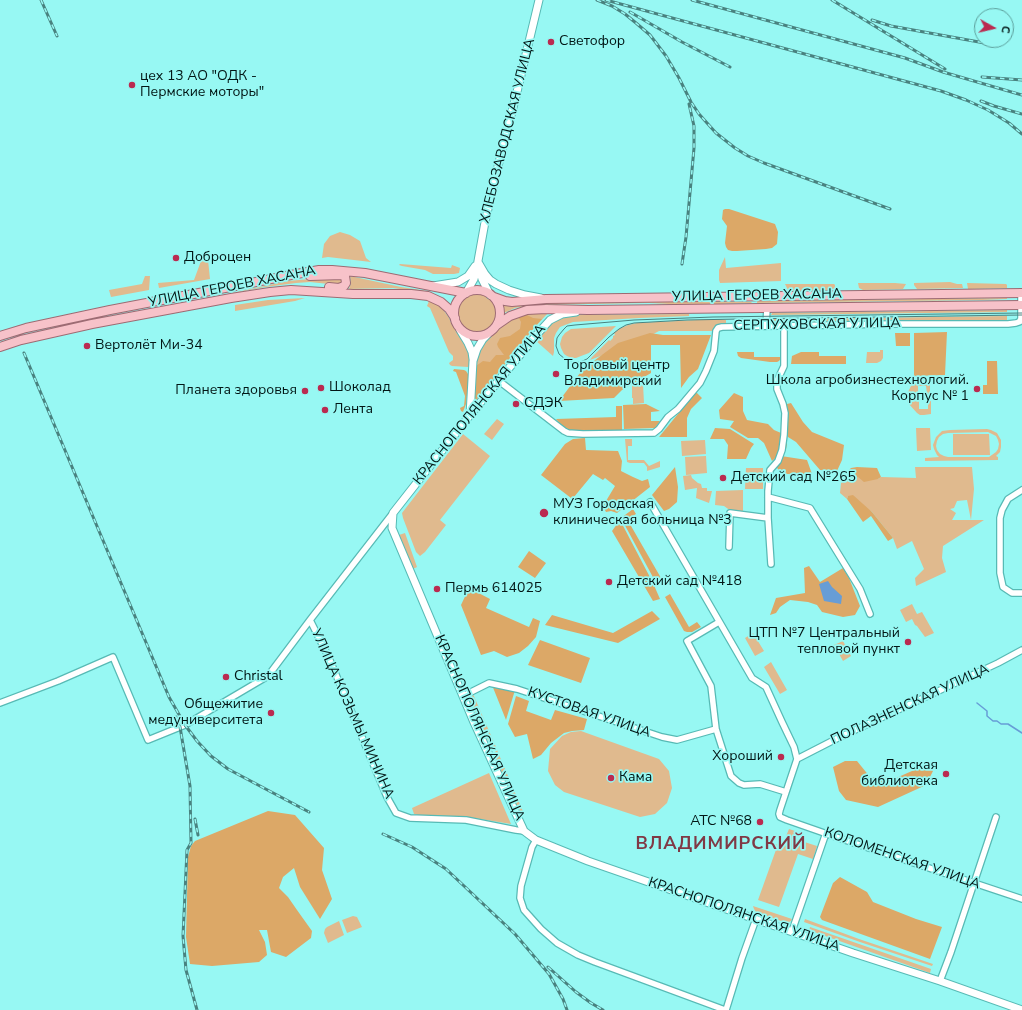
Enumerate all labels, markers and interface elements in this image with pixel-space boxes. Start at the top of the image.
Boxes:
north arrow [974,8,1014,48]
text: С [997,25,1013,34]
place label: Светофор [559,34,625,50]
street label: ХЛЕБОЗАВОДСКАЯ УЛИЦА [477,37,539,225]
marker: Светофор [546,37,556,47]
place label: цех 13 АО "ОДК - Пермские моторы" [140,69,264,102]
marker: цех 13 АО "ОДК - Пермские моторы" [127,80,137,90]
place label: Доброцен [184,250,251,266]
marker: Доброцен [171,253,181,263]
street label: УЛИЦА ГЕРОЕВ ХАСАНА [147,263,317,311]
street label: УЛИЦА ГЕРОЕВ ХАСАНА [672,286,842,306]
street label: СЕРПУХОВСКАЯ УЛИЦА [733,315,901,335]
street label: КРАСНОПОЛЯНСКАЯ УЛИЦА [410,321,550,489]
place label: Вертолёт Ми-34 [95,338,203,354]
marker: Вертолёт Ми-34 [82,341,92,351]
place label: Торговый центр Владимирский [564,358,670,390]
marker: Торговый центр Владимирский [551,369,561,379]
place label: Школа агробизнестехнологий. Корпус № 1 [766,373,969,406]
place label: Шоколад [329,380,391,396]
place label: Планета здоровья [175,383,297,399]
marker: Шоколад [316,383,326,393]
marker: Школа агробизнестехнологий. Корпус № 1 [972,384,982,394]
marker: Планета здоровья [300,386,310,396]
place label: СДЭК [524,396,563,412]
marker: СДЭК [511,399,521,409]
place label: Лента [333,402,373,418]
marker: Лента [320,405,330,415]
place label: Детский сад №265 [731,470,856,486]
marker: Детский сад №265 [718,473,728,483]
place label: МУЗ Городская клиническая больница №3 [553,497,732,530]
marker: МУЗ Городская клиническая больница №3 [538,507,550,519]
place label: Детский сад №418 [617,574,742,590]
marker: Детский сад №418 [604,577,614,587]
place label: Пермь 614025 [445,581,542,597]
marker: Пермь 614025 [432,584,442,594]
street label: УЛИЦА КОЗЬМЫ МИНИНА [307,626,397,802]
place label: ЦТП №7 Центральный тепловой пункт [749,626,900,658]
street label: КРАСНОПОЛЯНСКАЯ УЛИЦА [430,633,528,823]
marker: ЦТП №7 Центральный тепловой пункт [903,637,913,647]
street label: ПОЛАЗНЕНСКАЯ УЛИЦА [828,661,992,749]
place label: Christal [234,669,283,685]
marker: Christal [221,672,231,682]
street label: КУСТОВАЯ УЛИЦА [525,684,653,742]
place label: Общежитие медуниверситета [148,697,263,730]
marker: Общежитие медуниверситета [266,708,276,718]
place label: Хороший [712,749,773,765]
marker: Хороший [776,752,786,762]
place label: Детская библиотека [861,758,938,790]
marker: Детская библиотека [941,769,951,779]
place label: Кама [619,770,652,786]
marker: Кама [606,773,616,783]
place label: АТС №68 [690,814,752,830]
marker: АТС №68 [755,817,765,827]
street label: КОЛОМЕНСКАЯ УЛИЦА [822,824,982,894]
district label: ВЛАДИМИРСКИЙ [636,834,806,856]
street label: КРАСНОПОЛЯНСКАЯ УЛИЦА [646,874,842,956]

